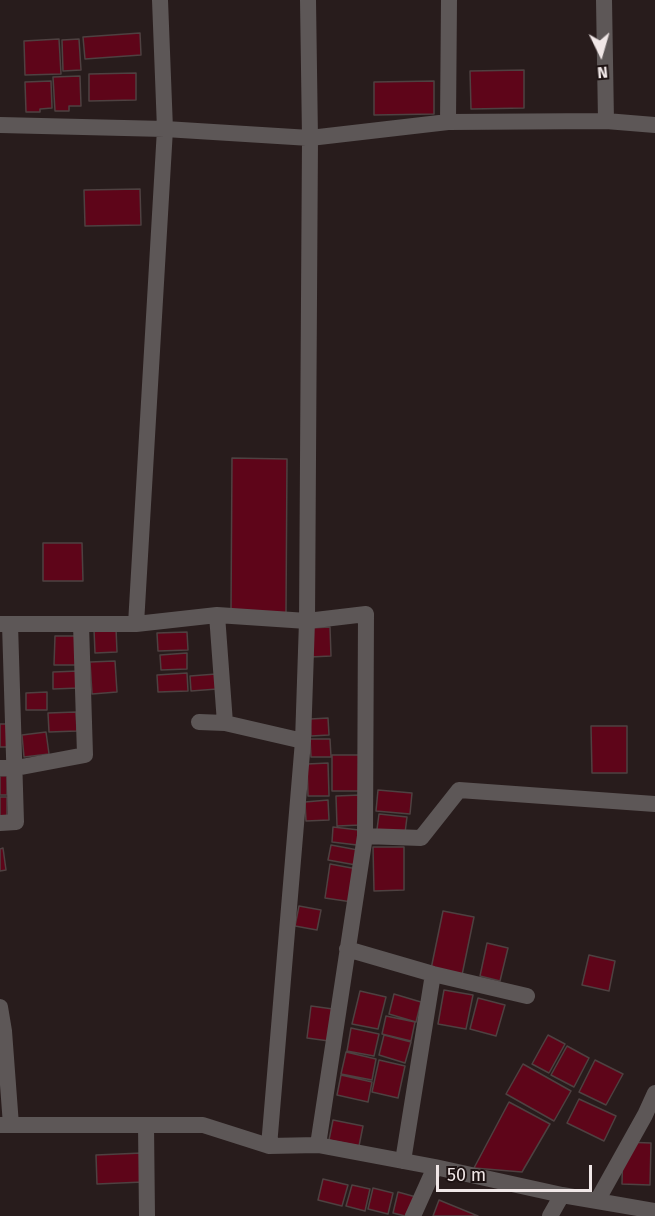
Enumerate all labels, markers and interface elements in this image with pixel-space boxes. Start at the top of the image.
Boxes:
north arrow [571,24,631,84]
text: N [597,63,609,82]
scale bar [439,1153,595,1191]
text: 50 m [447,1164,486,1186]

